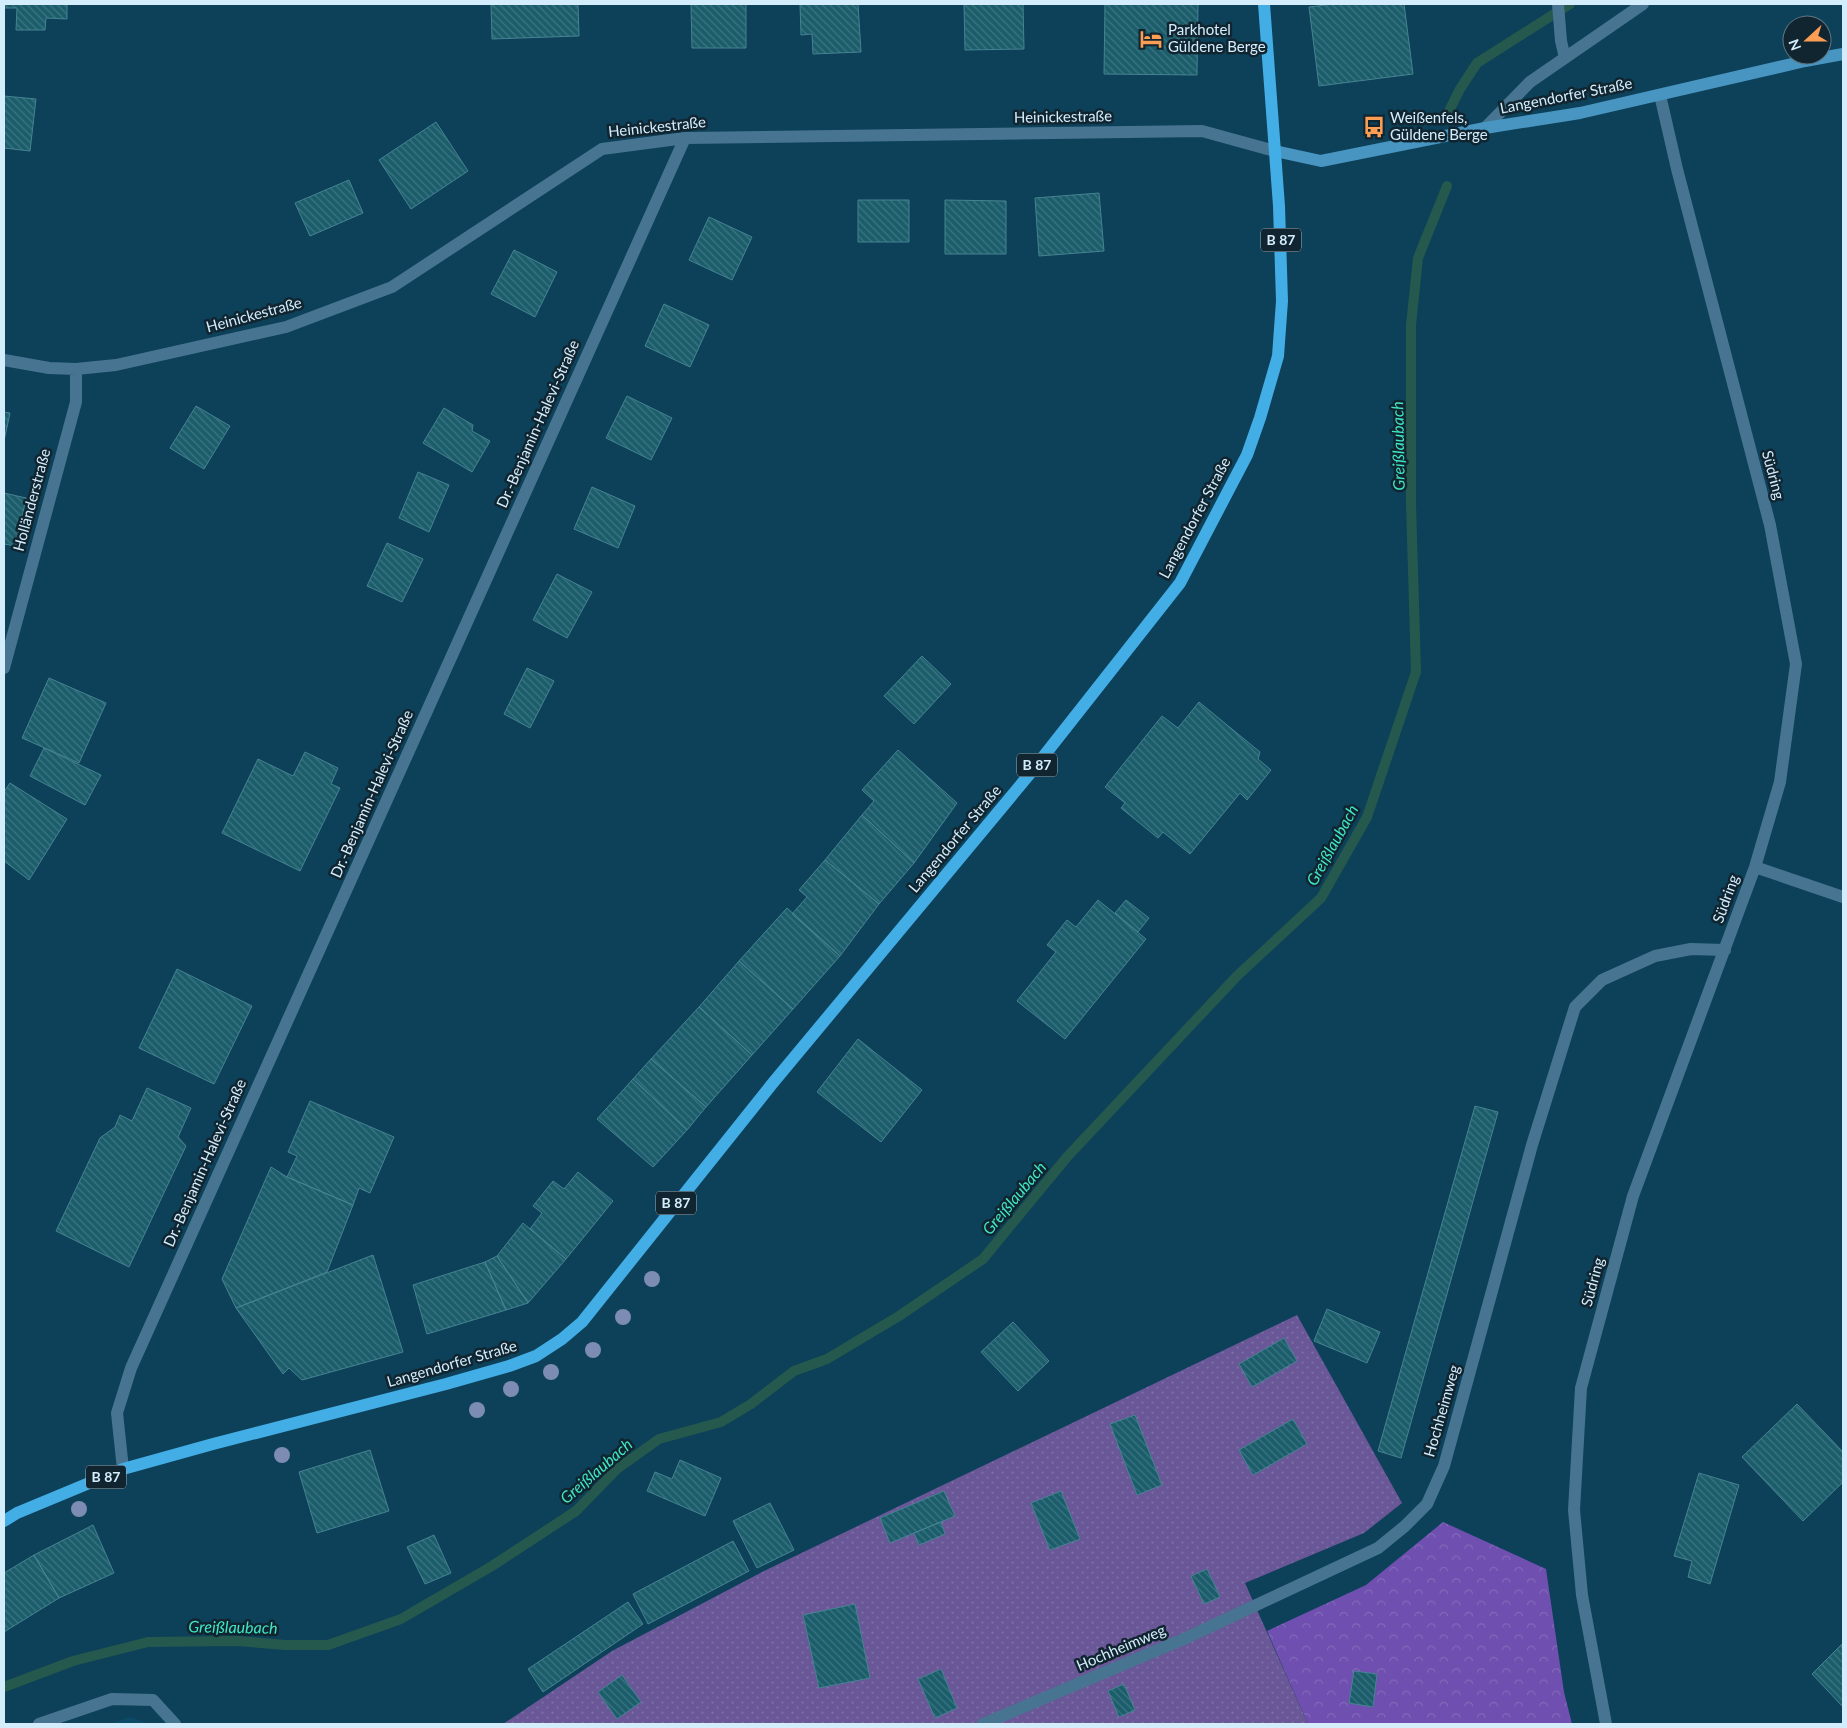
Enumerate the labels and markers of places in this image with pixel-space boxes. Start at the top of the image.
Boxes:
place label: Parkhotel Güldene Berge [1168,20,1266,55]
hotel icon: Parkhotel Güldene Berge [1138,26,1164,52]
place label: Weißenfels, Güldene Berge [1390,108,1488,143]
bus stop icon: Weißenfels, Güldene Berge [1361,114,1387,140]

